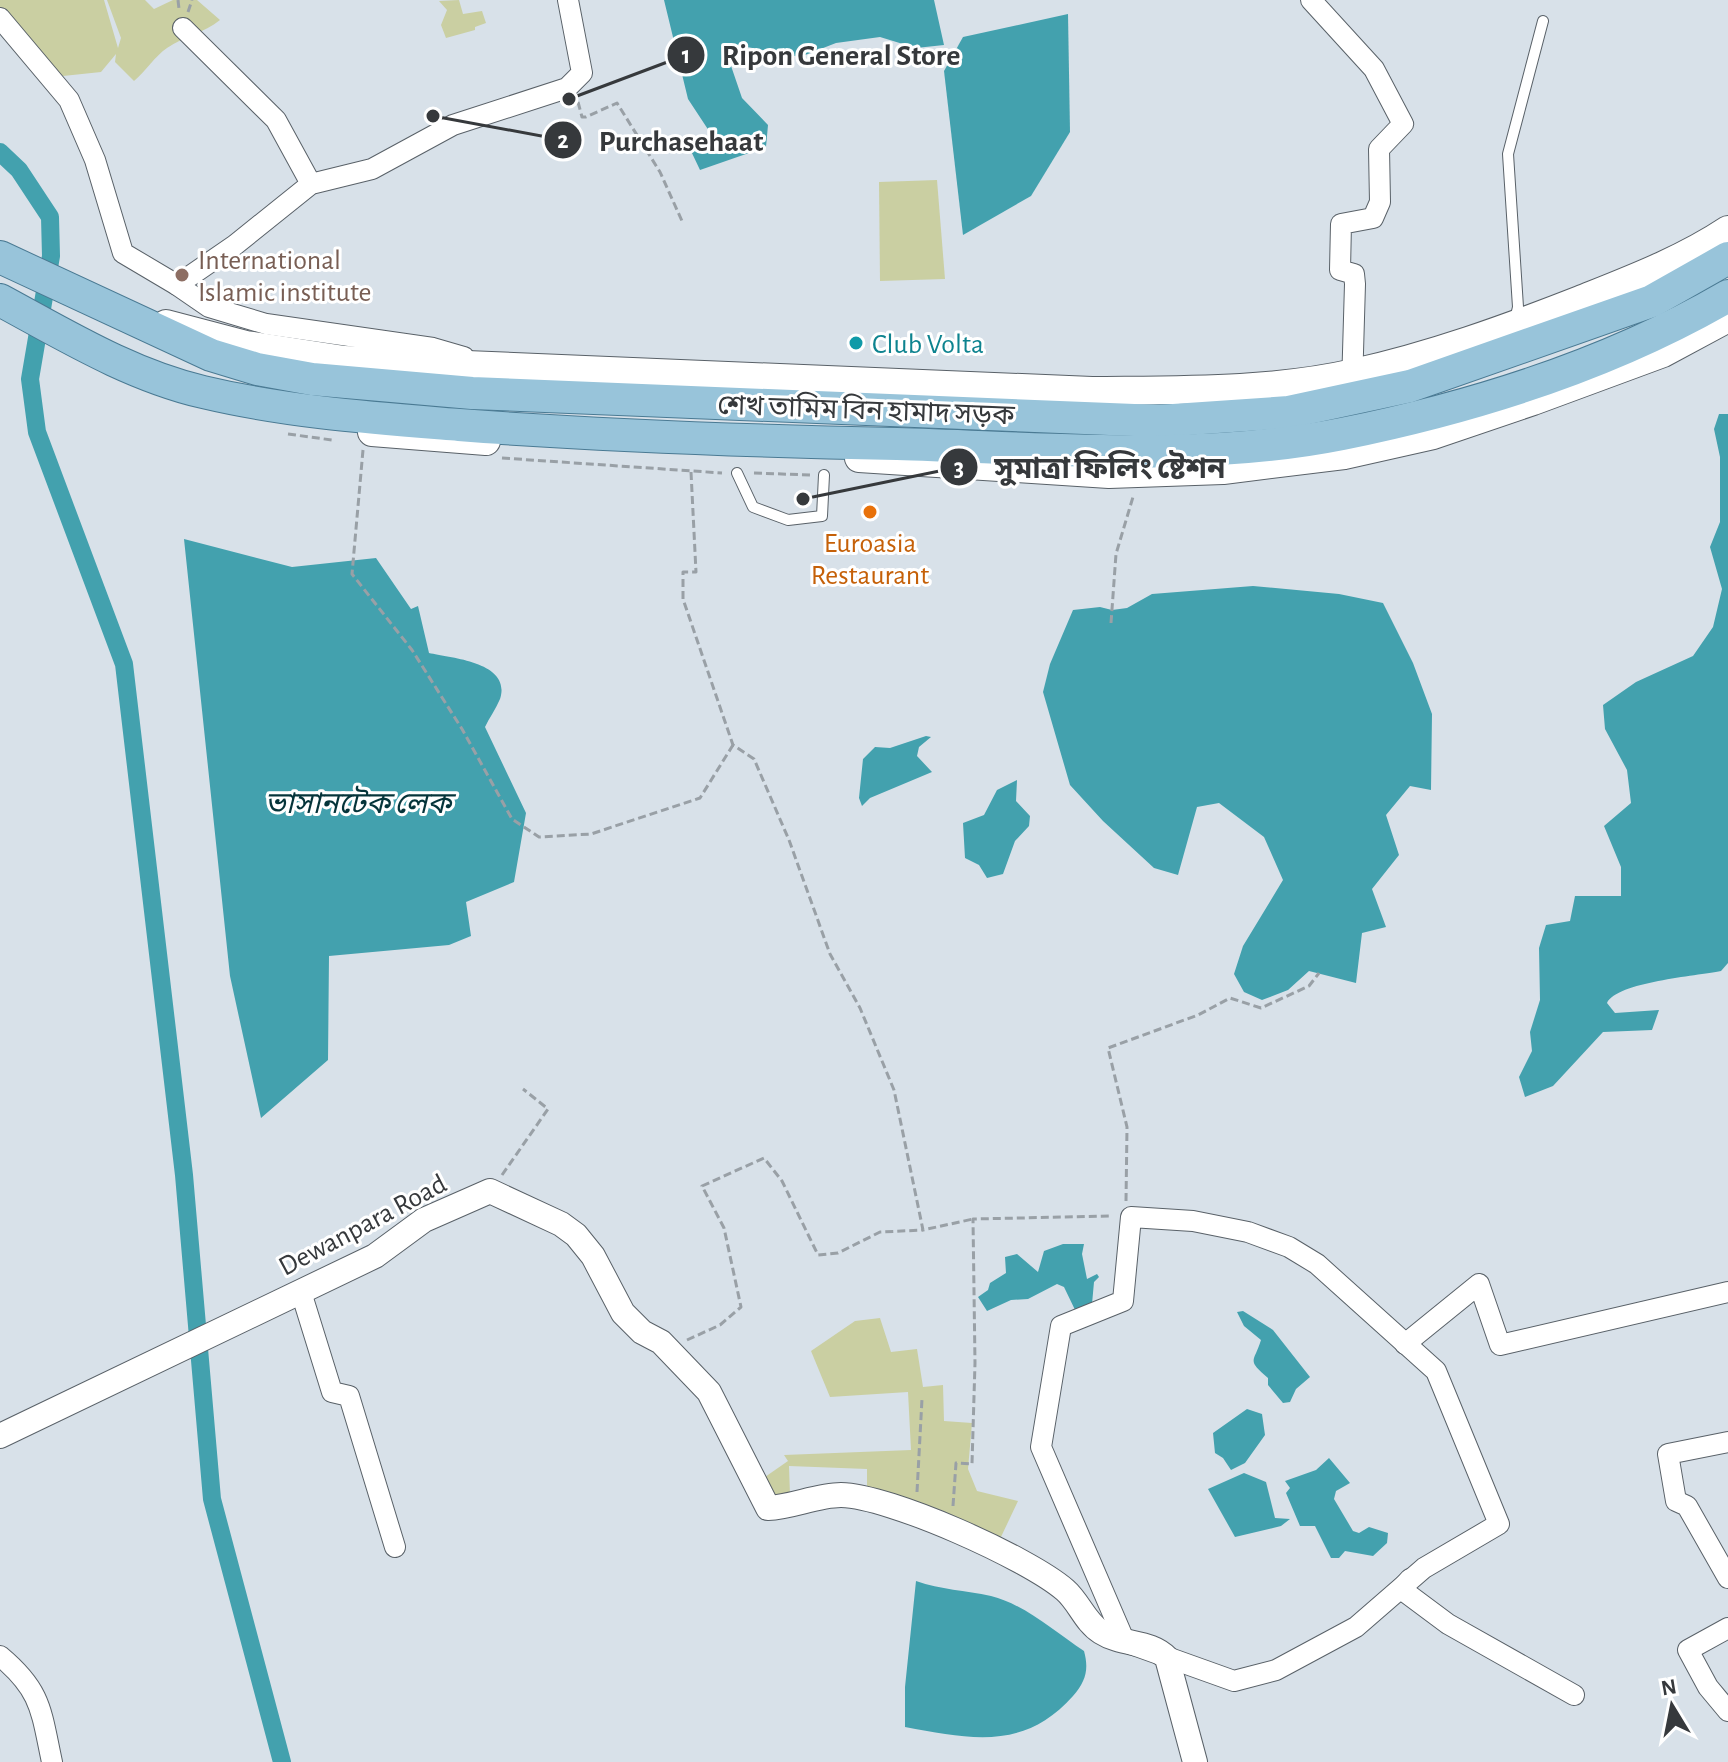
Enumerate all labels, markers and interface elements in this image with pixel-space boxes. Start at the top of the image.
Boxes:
callout: Ripon General Store [666,28,976,82]
text: Ripon General Store [722,41,960,71]
text: 1 [682,44,690,68]
callout: Purchasehaat [543,113,779,167]
text: Purchasehaat [599,127,763,157]
text: 2 [557,129,569,153]
place label: International Islamic institute [198,247,371,307]
marker: International Islamic institute [173,266,191,284]
place label: Club Volta [872,331,984,359]
marker: Club Volta [847,334,865,352]
street label: শেখ তামিম বিন হামাদ সড়ক [717,388,1016,430]
callout: সুমাত্রা ফিলিং ষ্টেশন [939,440,1242,494]
text: সুমাত্রা ফিলিং ষ্টেশন [993,450,1226,486]
text: 3 [954,457,964,481]
marker: Euroasia Restaurant [861,503,879,521]
place label: Euroasia Restaurant [811,530,929,590]
water label: ভাসানটেক লেক [265,785,457,819]
street label: Dewanpara Road [274,1170,451,1282]
north arrow [1632,1666,1712,1746]
text: N [1659,1675,1678,1699]

